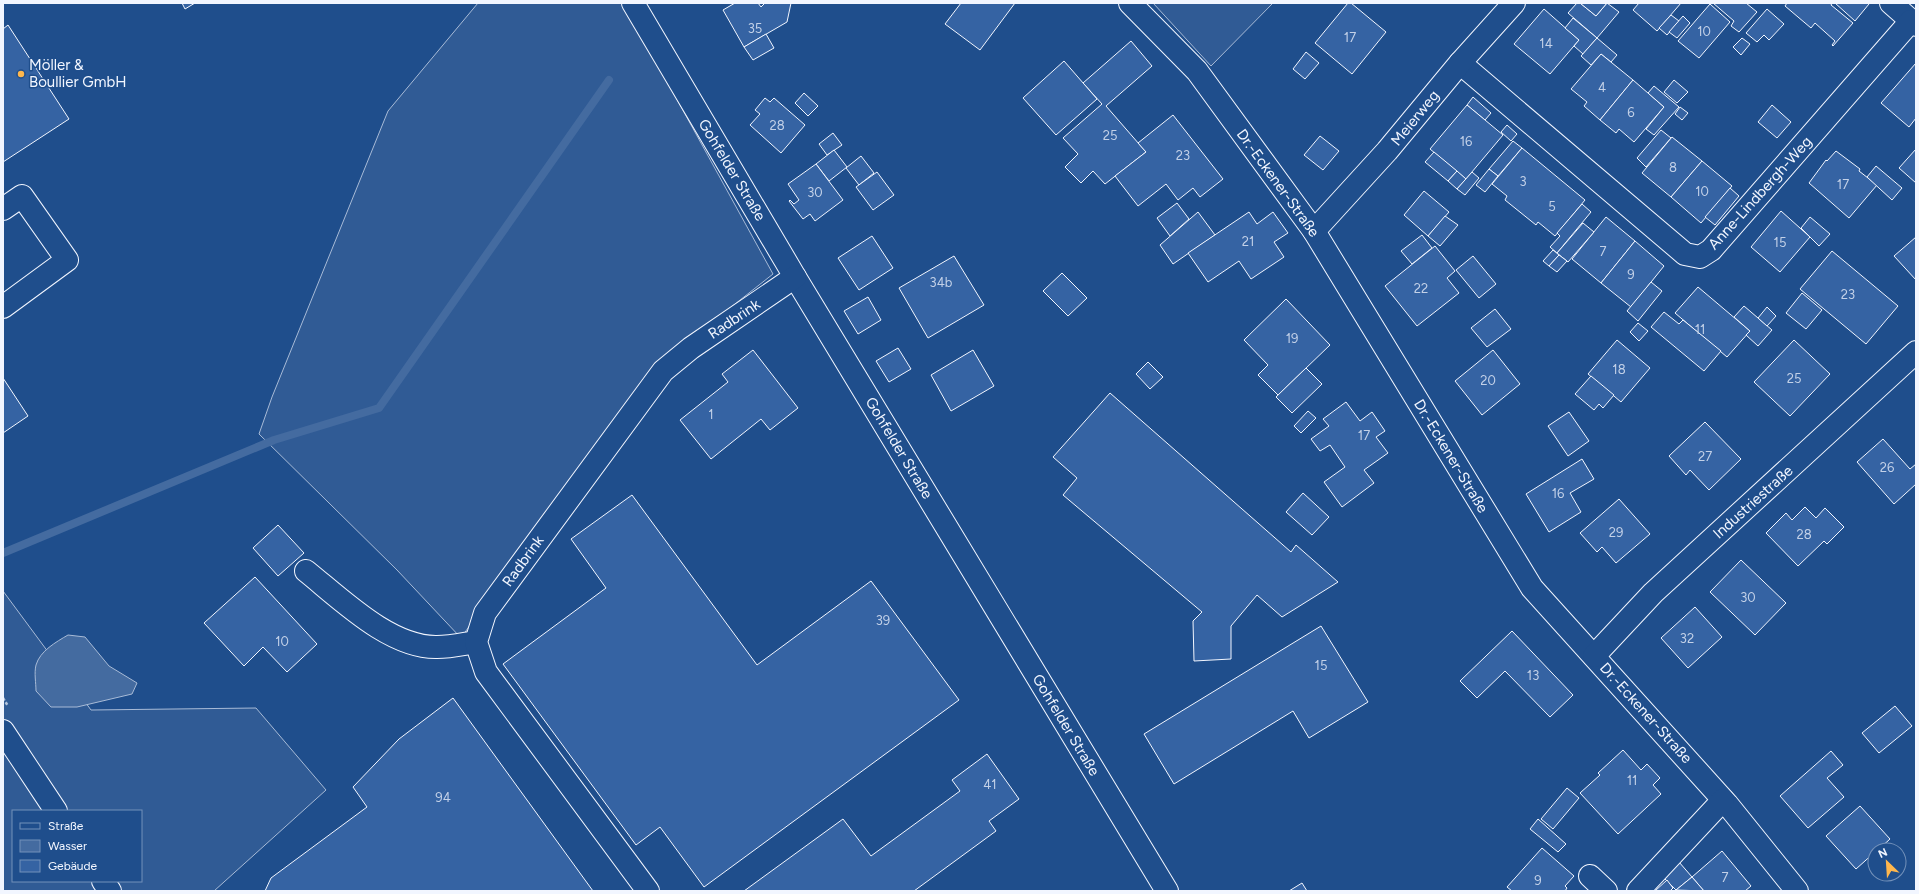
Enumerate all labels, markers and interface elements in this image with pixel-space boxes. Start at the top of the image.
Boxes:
house number: 35 [748,21,762,36]
house number: 10 [1697,24,1711,39]
house number: 17 [1344,30,1356,45]
house number: 14 [1539,36,1553,51]
place label: Möller & Boullier GmbH [29,56,127,91]
marker: Möller & Boullier GmbH [16,69,26,79]
house number: 4 [1598,80,1606,95]
street label: Meierweg [1387,87,1443,149]
house number: 6 [1627,105,1635,120]
street label: Gohfelder Straße [695,116,769,224]
house number: 28 [769,118,785,133]
street label: Dr.-Eckener-Straße [1233,125,1323,241]
house number: 25 [1103,128,1117,143]
street label: Anne-Lindbergh-Weg [1704,133,1816,253]
house number: 16 [1460,134,1472,149]
house number: 23 [1176,148,1190,163]
house number: 8 [1669,160,1677,175]
house number: 3 [1519,174,1527,189]
house number: 17 [1837,177,1849,192]
house number: 10 [1695,184,1709,199]
house number: 30 [807,185,823,200]
house number: 5 [1548,199,1556,214]
house number: 21 [1242,234,1254,249]
house number: 15 [1774,235,1786,250]
house number: 7 [1600,244,1607,259]
house number: 9 [1627,267,1635,282]
house number: 34b [930,275,953,290]
house number: 22 [1414,281,1428,296]
house number: 23 [1841,287,1855,302]
street label: Radbrink [705,295,764,343]
house number: 11 [1695,322,1705,337]
house number: 19 [1286,331,1298,346]
house number: 18 [1612,362,1626,377]
house number: 25 [1787,371,1801,386]
house number: 20 [1480,373,1496,388]
street label: Gohfelder Straße [862,394,936,502]
street label: Dr.-Eckener-Straße [1410,396,1492,516]
house number: 1 [708,407,714,422]
house number: 17 [1358,428,1370,443]
house number: 27 [1698,449,1712,464]
house number: 26 [1880,460,1894,475]
street label: Industriestraße [1709,462,1797,542]
house number: 16 [1552,486,1564,501]
house number: 29 [1609,525,1623,540]
house number: 28 [1796,527,1812,542]
street label: Radbrink [498,531,548,590]
house number: 30 [1740,590,1756,605]
house number: 39 [876,613,890,628]
house number: 32 [1680,631,1694,646]
house number: 10 [275,634,289,649]
house number: 15 [1315,658,1327,673]
street label: Dr.-Eckener-Straße [1596,659,1696,767]
house number: 13 [1527,668,1539,683]
street label: Gohfelder Straße [1029,671,1103,779]
house number: 11 [1627,773,1637,788]
house number: 41 [983,777,997,792]
house number: 94 [435,790,451,805]
legend [12,810,142,882]
text: Straße [48,819,84,833]
text: Wasser [48,839,87,853]
north arrow [1867,842,1907,882]
text: N [1876,846,1890,861]
text: Gebäude [48,859,98,873]
house number: 7 [1722,870,1729,885]
house number: 9 [1534,873,1542,888]

